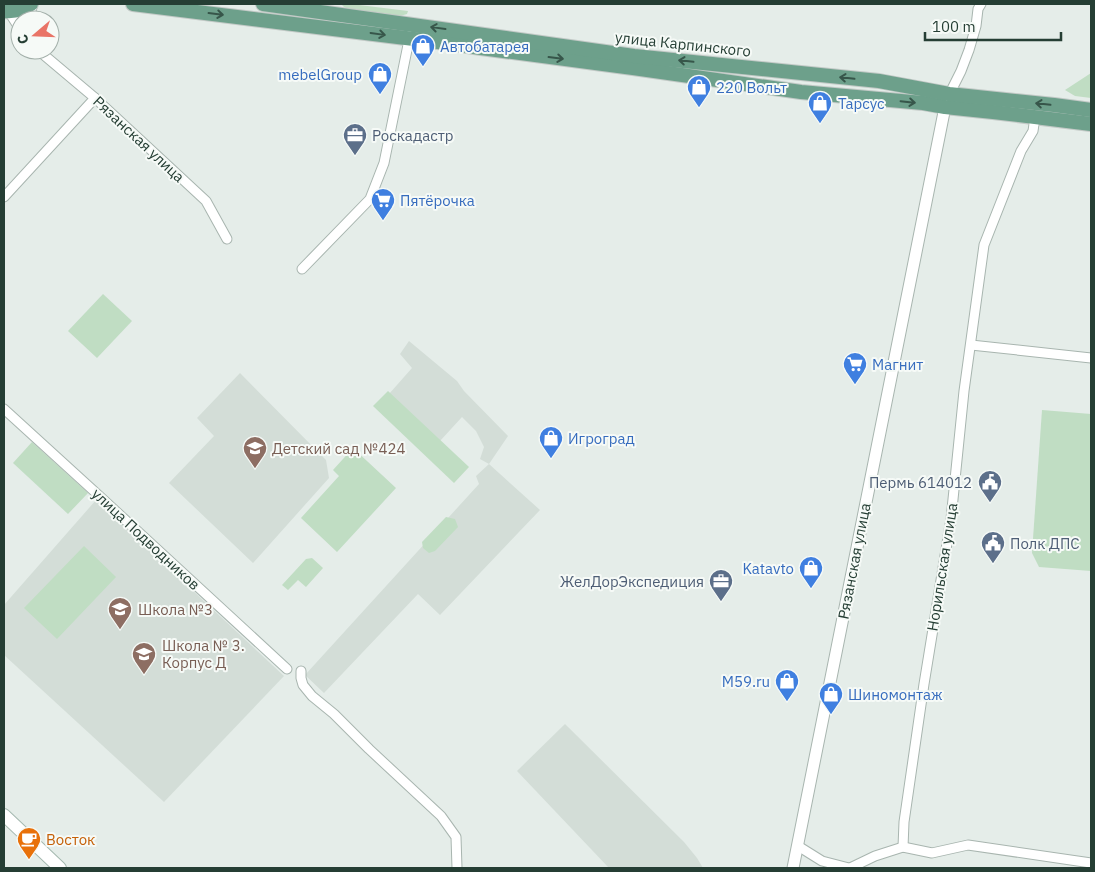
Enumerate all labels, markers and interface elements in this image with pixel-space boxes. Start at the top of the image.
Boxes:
one-way arrow [208,9,224,19]
north arrow [10,10,60,60]
scale bar [925,10,1061,42]
text: 100 m [932,17,976,36]
one-way arrow [430,23,446,33]
street label: улица Карпинского [614,27,752,61]
one-way arrow [369,30,385,40]
text: С [13,32,33,46]
shop icon: Автобатарея [410,33,436,67]
place label: Автобатарея [440,37,529,56]
one-way arrow [548,53,564,63]
one-way arrow [678,56,694,66]
shop icon: mebelGroup [367,61,393,95]
place label: mebelGroup [278,65,362,84]
one-way arrow [840,73,856,83]
shop icon: 220 Вольт [686,74,712,108]
place label: 220 Вольт [716,78,787,97]
shop icon: Тарсус [807,90,833,124]
street label: Рязанская улица [89,92,189,186]
place label: Тарсус [838,94,885,113]
one-way arrow [900,97,916,107]
one-way arrow [1035,99,1051,109]
office icon: Роскадастр [342,122,368,156]
place label: Роскадастр [372,126,454,145]
supermarket icon: Пятёрочка [370,187,396,221]
place label: Пятёрочка [400,191,475,210]
supermarket icon: Магнит [842,351,868,385]
place label: Магнит [872,355,923,374]
shop icon: Игроград [538,425,564,459]
place label: Игроград [568,429,635,448]
school or university icon: Детский сад №424 [242,435,268,469]
place label: Детский сад №424 [272,439,406,458]
public building icon: Пермь 614012 [977,469,1003,503]
place label: Пермь 614012 [869,473,972,492]
street label: улица Подводников [88,484,204,594]
street label: Рязанская улица [833,501,875,621]
street label: Норильская улица [922,502,962,632]
public building icon: Полк ДПС [980,530,1006,564]
place label: Полк ДПС [1010,534,1080,553]
shop icon: Katavto [798,555,824,589]
place label: Katavto [743,559,794,578]
office icon: ЖелДорЭкспедиция [708,568,734,602]
place label: ЖелДорЭкспедиция [560,572,704,591]
school or university icon: Школа №3 [107,596,133,630]
place label: Школа №3 [138,600,213,619]
place label: Школа № 3. Корпус Д [162,636,245,672]
school or university icon: Школа № 3. Корпус Д [131,641,157,675]
shop icon: M59.ru [774,668,800,702]
place label: M59.ru [722,672,770,691]
shop icon: Шиномонтаж [818,681,844,715]
place label: Шиномонтаж [848,685,943,704]
cafe icon: Восток [16,826,42,860]
place label: Восток [46,830,95,849]

